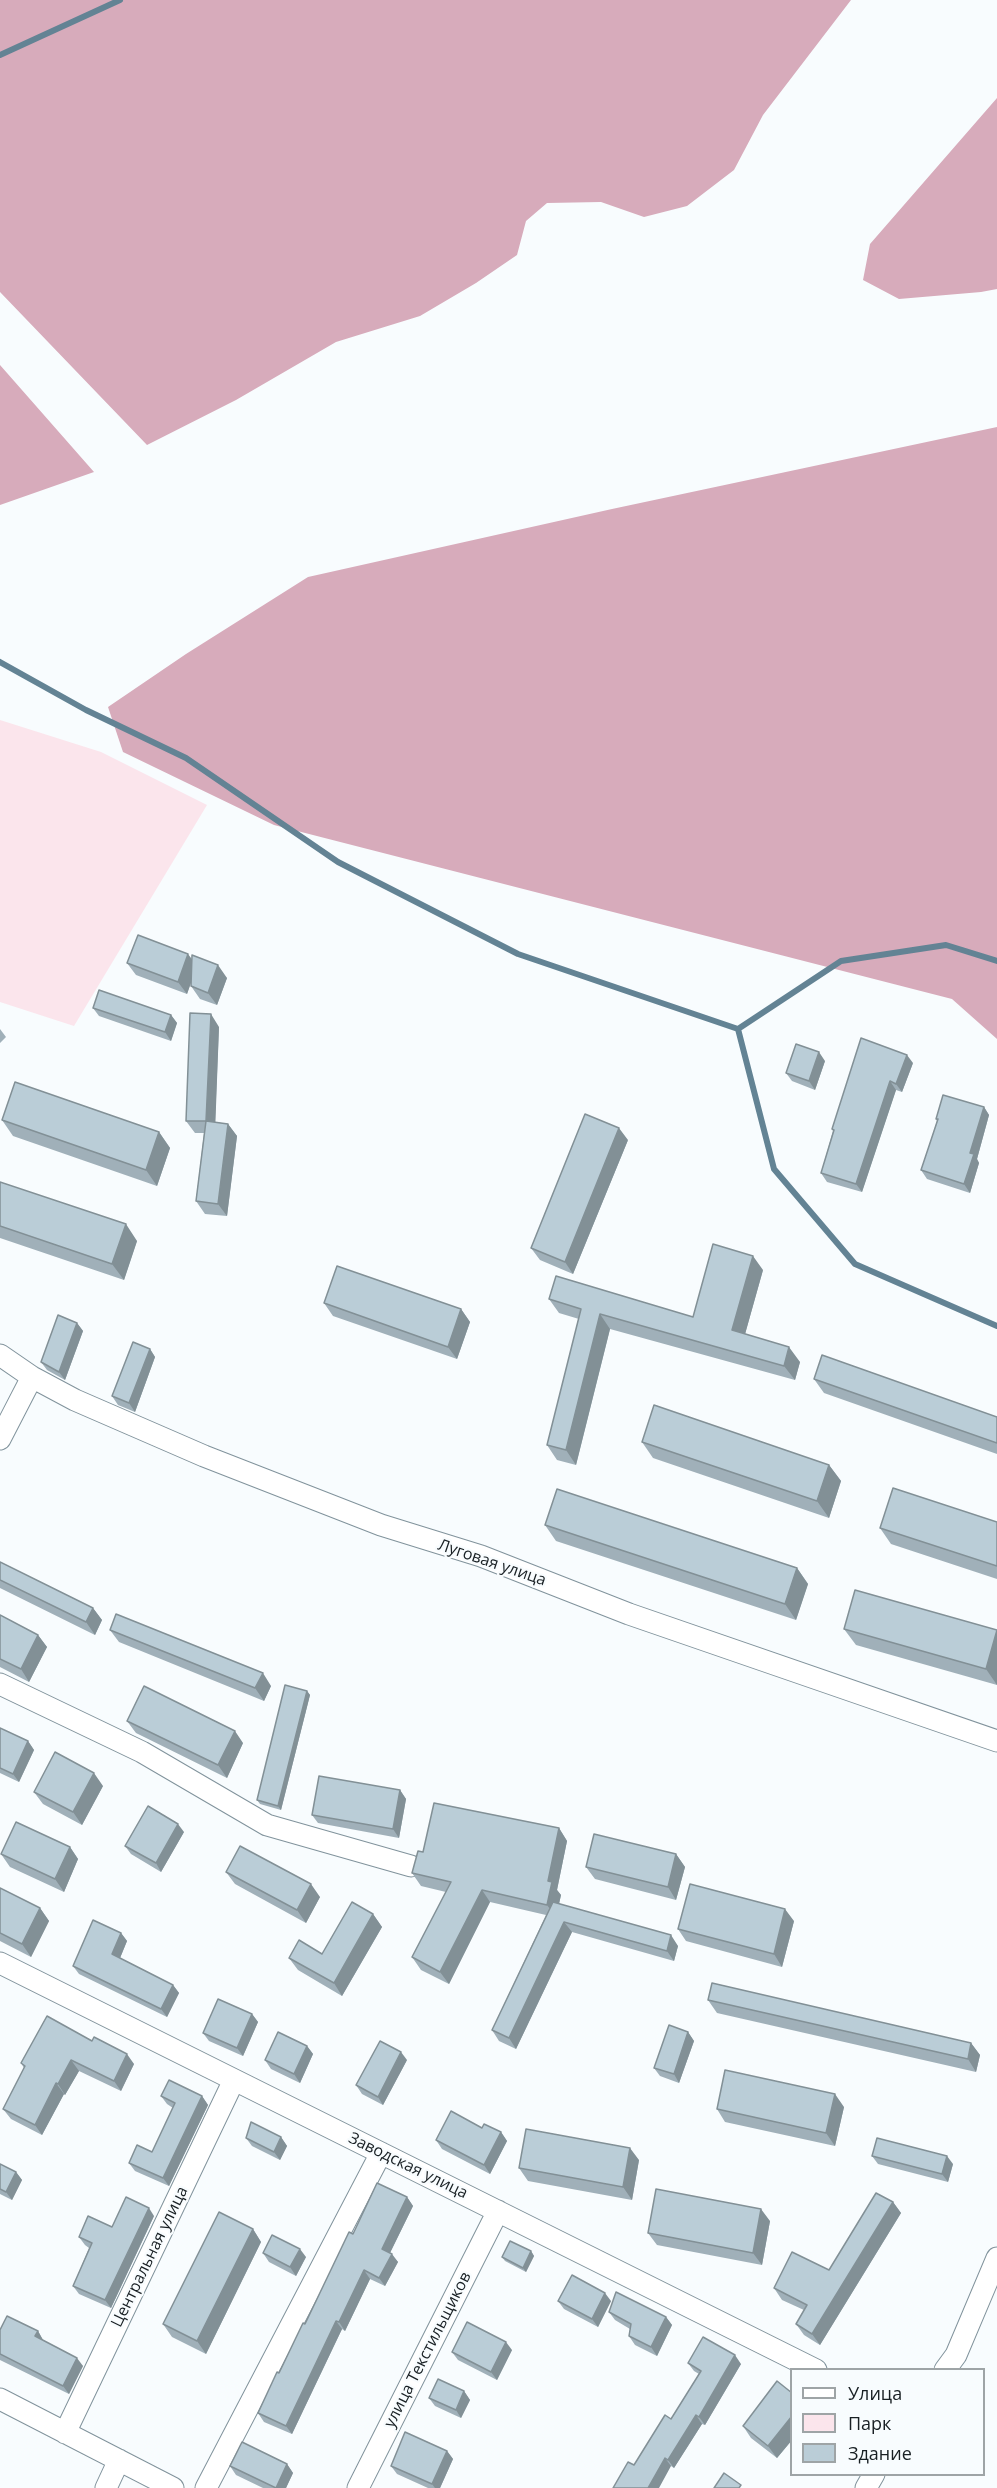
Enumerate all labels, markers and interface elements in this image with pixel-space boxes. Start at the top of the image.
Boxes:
street label: Луговая улица [435,1536,549,1590]
street label: Заводская улица [345,2129,471,2203]
street label: Центральная улица [108,2184,192,2330]
street label: улица Текстильщиков [380,2269,476,2431]
legend [790,2368,985,2476]
text: Улица [848,2381,902,2405]
text: Парк [848,2411,891,2435]
text: Здание [848,2441,912,2465]

